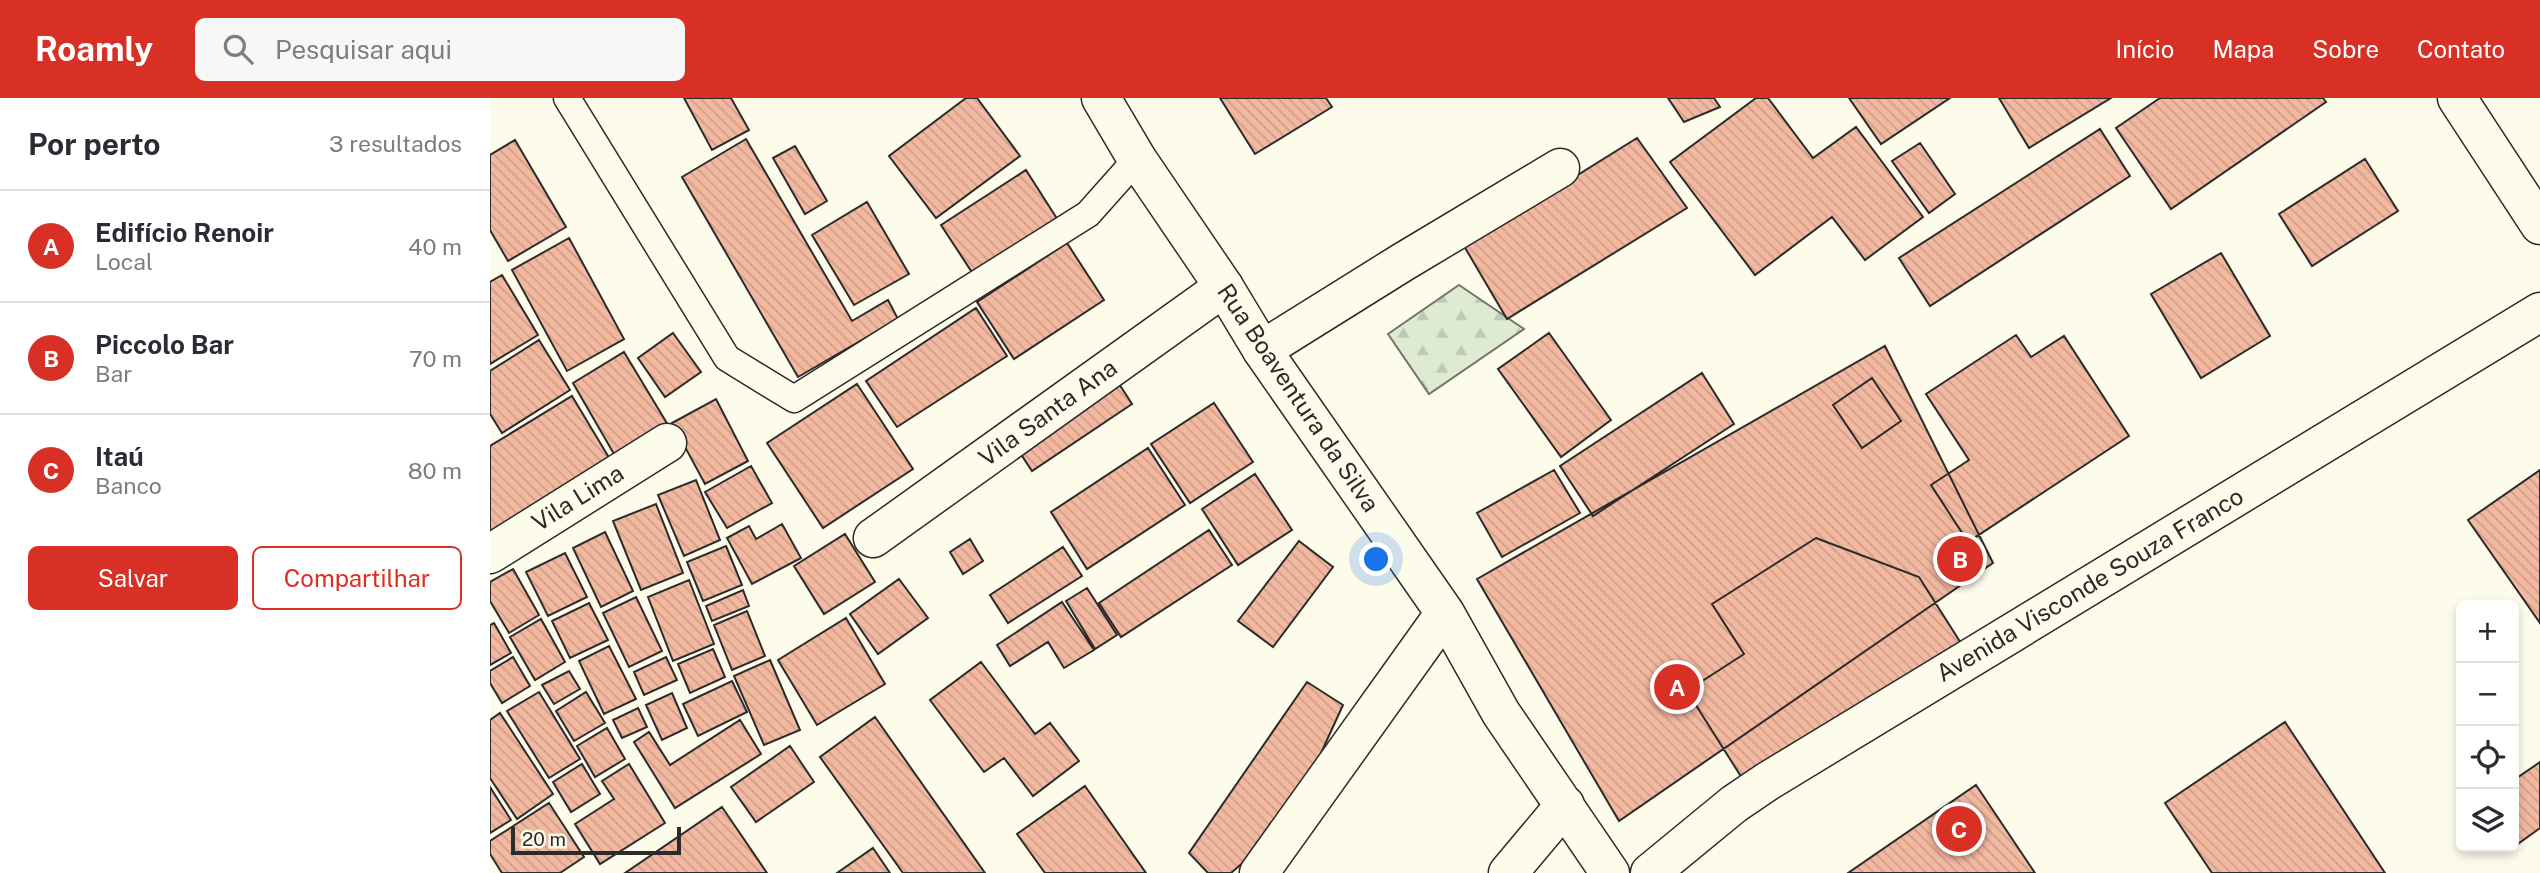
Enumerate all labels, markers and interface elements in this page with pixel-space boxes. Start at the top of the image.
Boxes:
search box [195,18,685,81]
text: Roamly [35,30,153,68]
icon: search [219,30,257,68]
text: Pesquisar aqui [275,34,452,65]
text: Início [2116,35,2174,63]
text: Mapa [2212,35,2274,63]
text: Sobre [2312,35,2379,63]
text: Contato [2417,35,2505,63]
text: Por perto [28,126,160,162]
text: 3 resultados [329,130,462,157]
text: Edifício Renoir [95,217,274,248]
text: A [43,233,59,260]
text: 40 m [408,233,462,260]
text: Local [95,248,153,275]
street label: Rua Boaventura da Silva [1212,278,1386,517]
text: Piccolo Bar [95,329,234,360]
text: B [43,345,59,372]
text: 70 m [409,345,462,372]
street label: Vila Santa Ana [973,353,1122,472]
text: Bar [95,360,132,387]
text: Itaú [95,441,144,472]
text: C [43,457,59,484]
text: 80 m [408,457,462,484]
street label: Vila Lima [527,458,628,536]
text: Banco [95,472,162,499]
street label: Avenida Visconde Souza Franco [1931,481,2248,687]
pin: B [1937,533,1983,585]
your location [1359,542,1393,576]
button: Salvar [28,546,238,610]
button: Compartilhar [252,546,462,610]
map controls [2456,600,2519,852]
button: + [2456,600,2519,663]
pin: A [1654,661,1700,713]
button: − [2456,663,2519,726]
button: locate [2456,726,2519,789]
button: layers [2456,789,2519,852]
pin: C [1936,803,1982,855]
scale bar [511,824,681,856]
text: 20 m [522,828,566,850]

